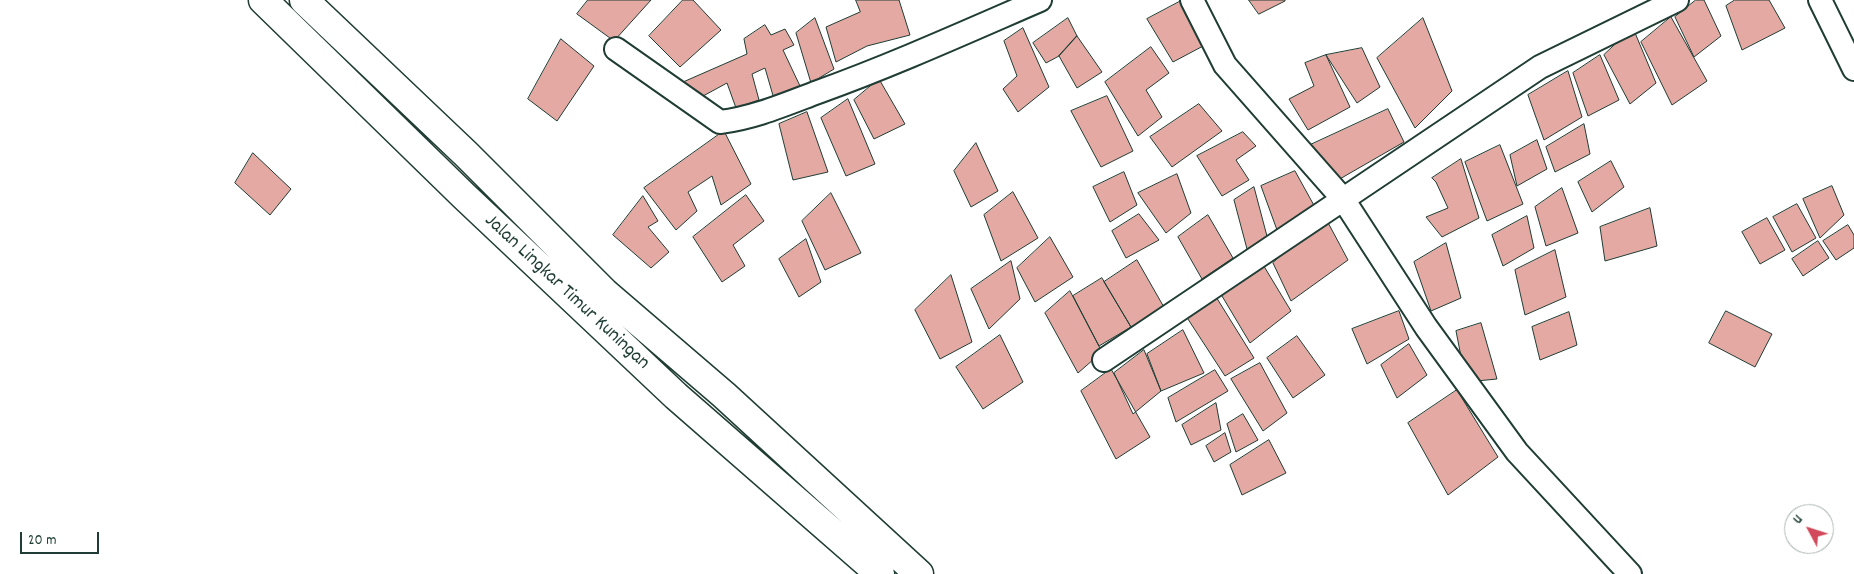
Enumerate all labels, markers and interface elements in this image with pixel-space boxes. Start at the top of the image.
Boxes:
street label: Jalan Lingkar Timur Kuningan [478,210,654,376]
north arrow [1784,504,1834,554]
text: U [1788,511,1808,529]
scale bar [22,522,101,554]
text: 20 m [28,530,56,552]

